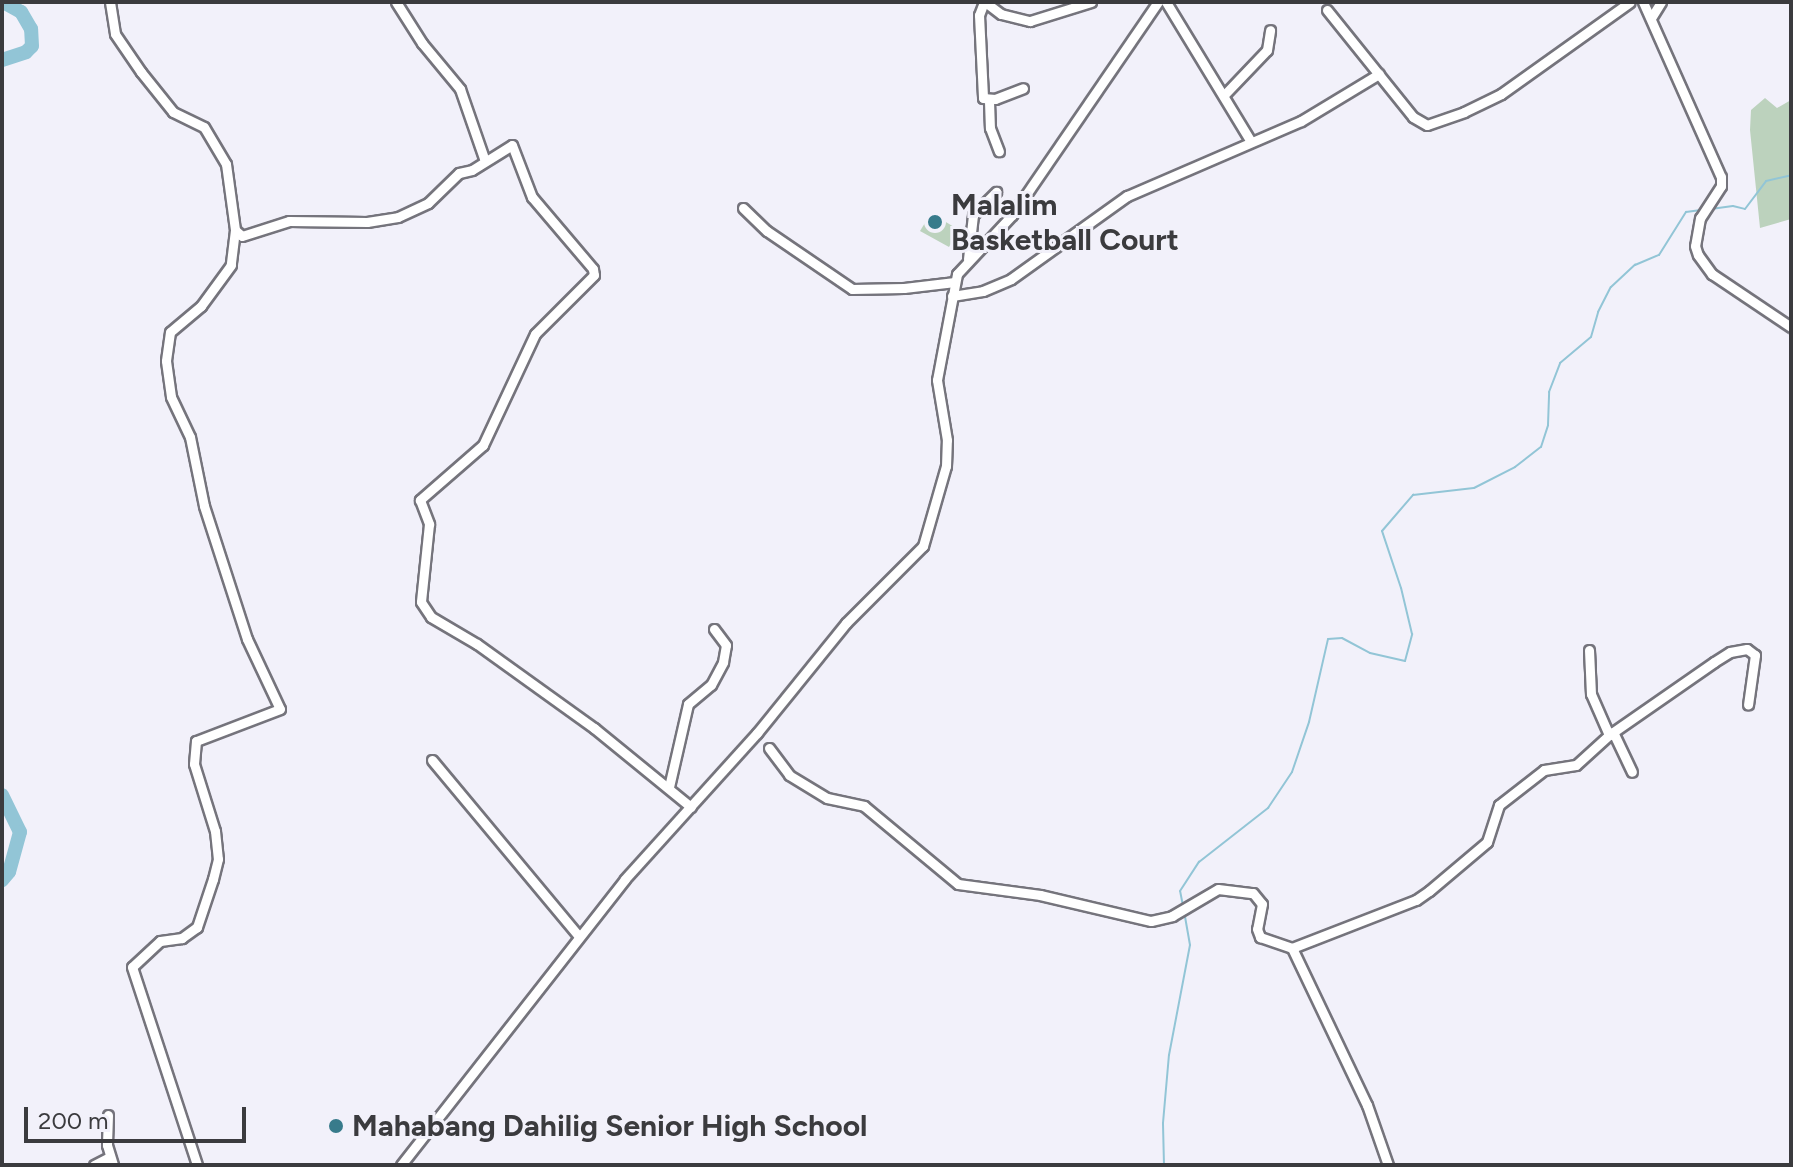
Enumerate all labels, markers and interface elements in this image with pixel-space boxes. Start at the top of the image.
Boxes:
place label: Malalim Basketball Court [951,187,1179,258]
marker: Malalim Basketball Court [926,213,944,231]
scale bar [28,1091,250,1141]
text: 200 m [38,1106,109,1135]
place label: Mahabang Dahilig Senior High School [352,1108,867,1144]
marker: Mahabang Dahilig Senior High School [327,1117,345,1135]

